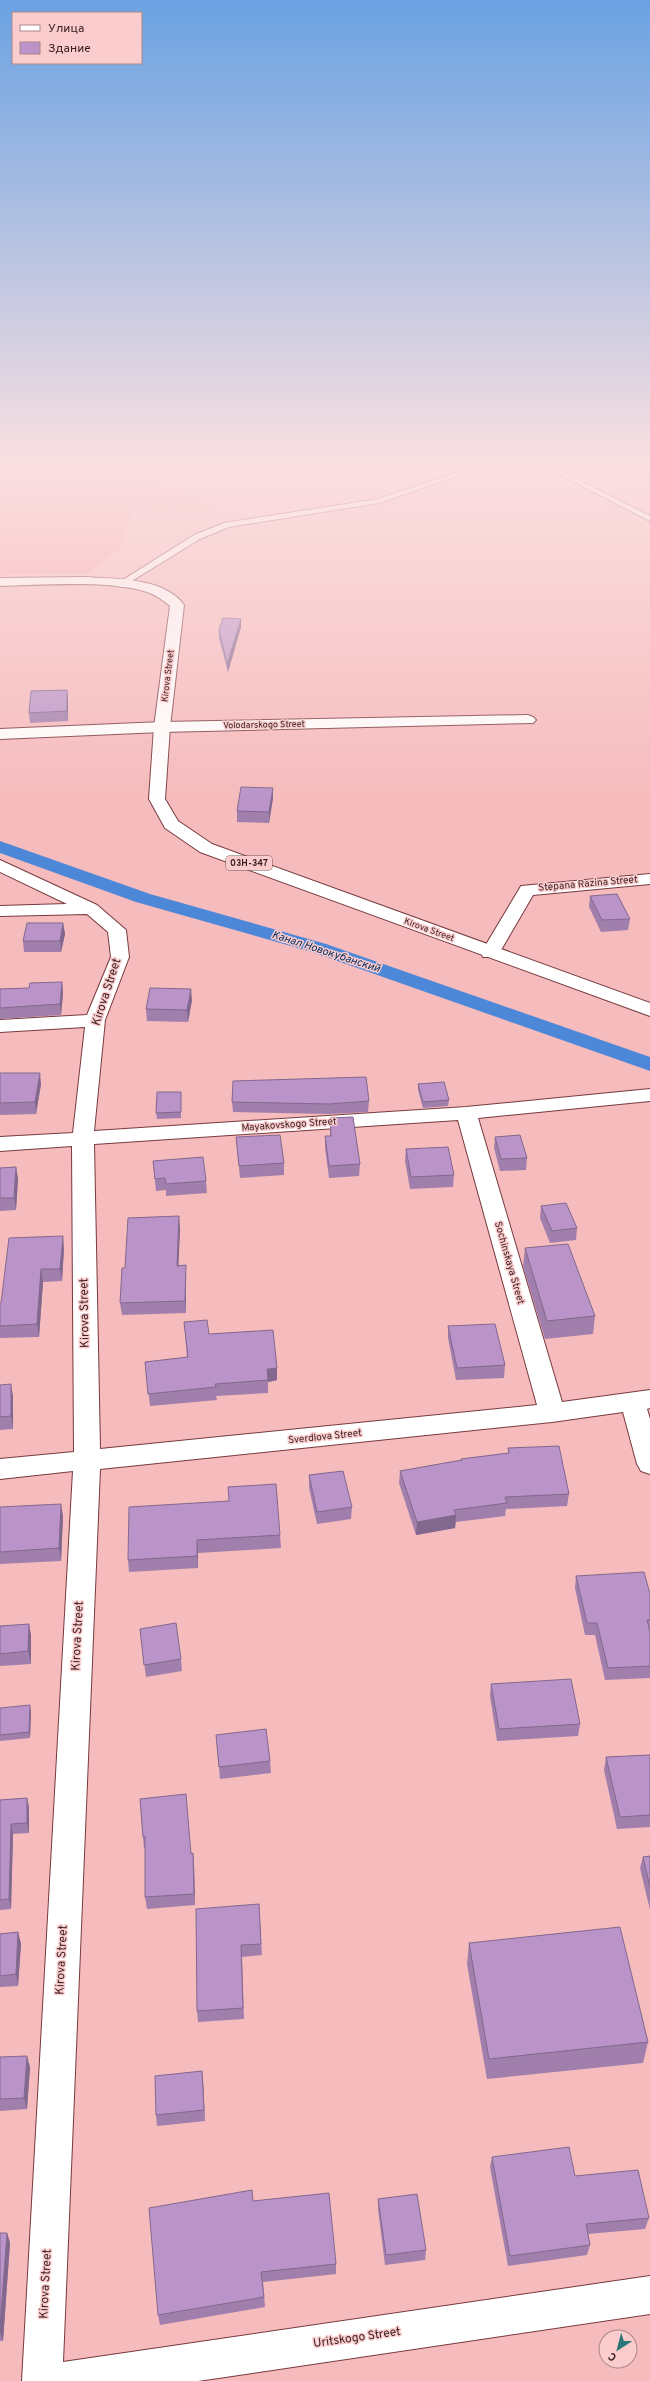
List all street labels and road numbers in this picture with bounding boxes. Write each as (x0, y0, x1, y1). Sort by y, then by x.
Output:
street label: Kirova Street (159, 649, 177, 703)
street label: Volodarskogo Street (223, 719, 305, 731)
road number: 03Н-347 (226, 856, 272, 870)
street label: Stepana Razina Street (538, 873, 638, 895)
street label: Kirova Street (402, 916, 456, 944)
street label: Kirova Street (89, 956, 125, 1028)
street label: Mayakovskogo Street (241, 1115, 337, 1135)
street label: Sochinskaya Street (491, 1220, 527, 1306)
street label: Kirova Street (76, 1278, 94, 1348)
street label: Sverdlova Street (288, 1427, 363, 1447)
street label: Kirova Street (68, 1601, 88, 1671)
street label: Kirova Street (52, 1925, 72, 1995)
street label: Kirova Street (36, 2249, 56, 2319)
street label: Uritskogo Street (312, 2324, 402, 2352)

